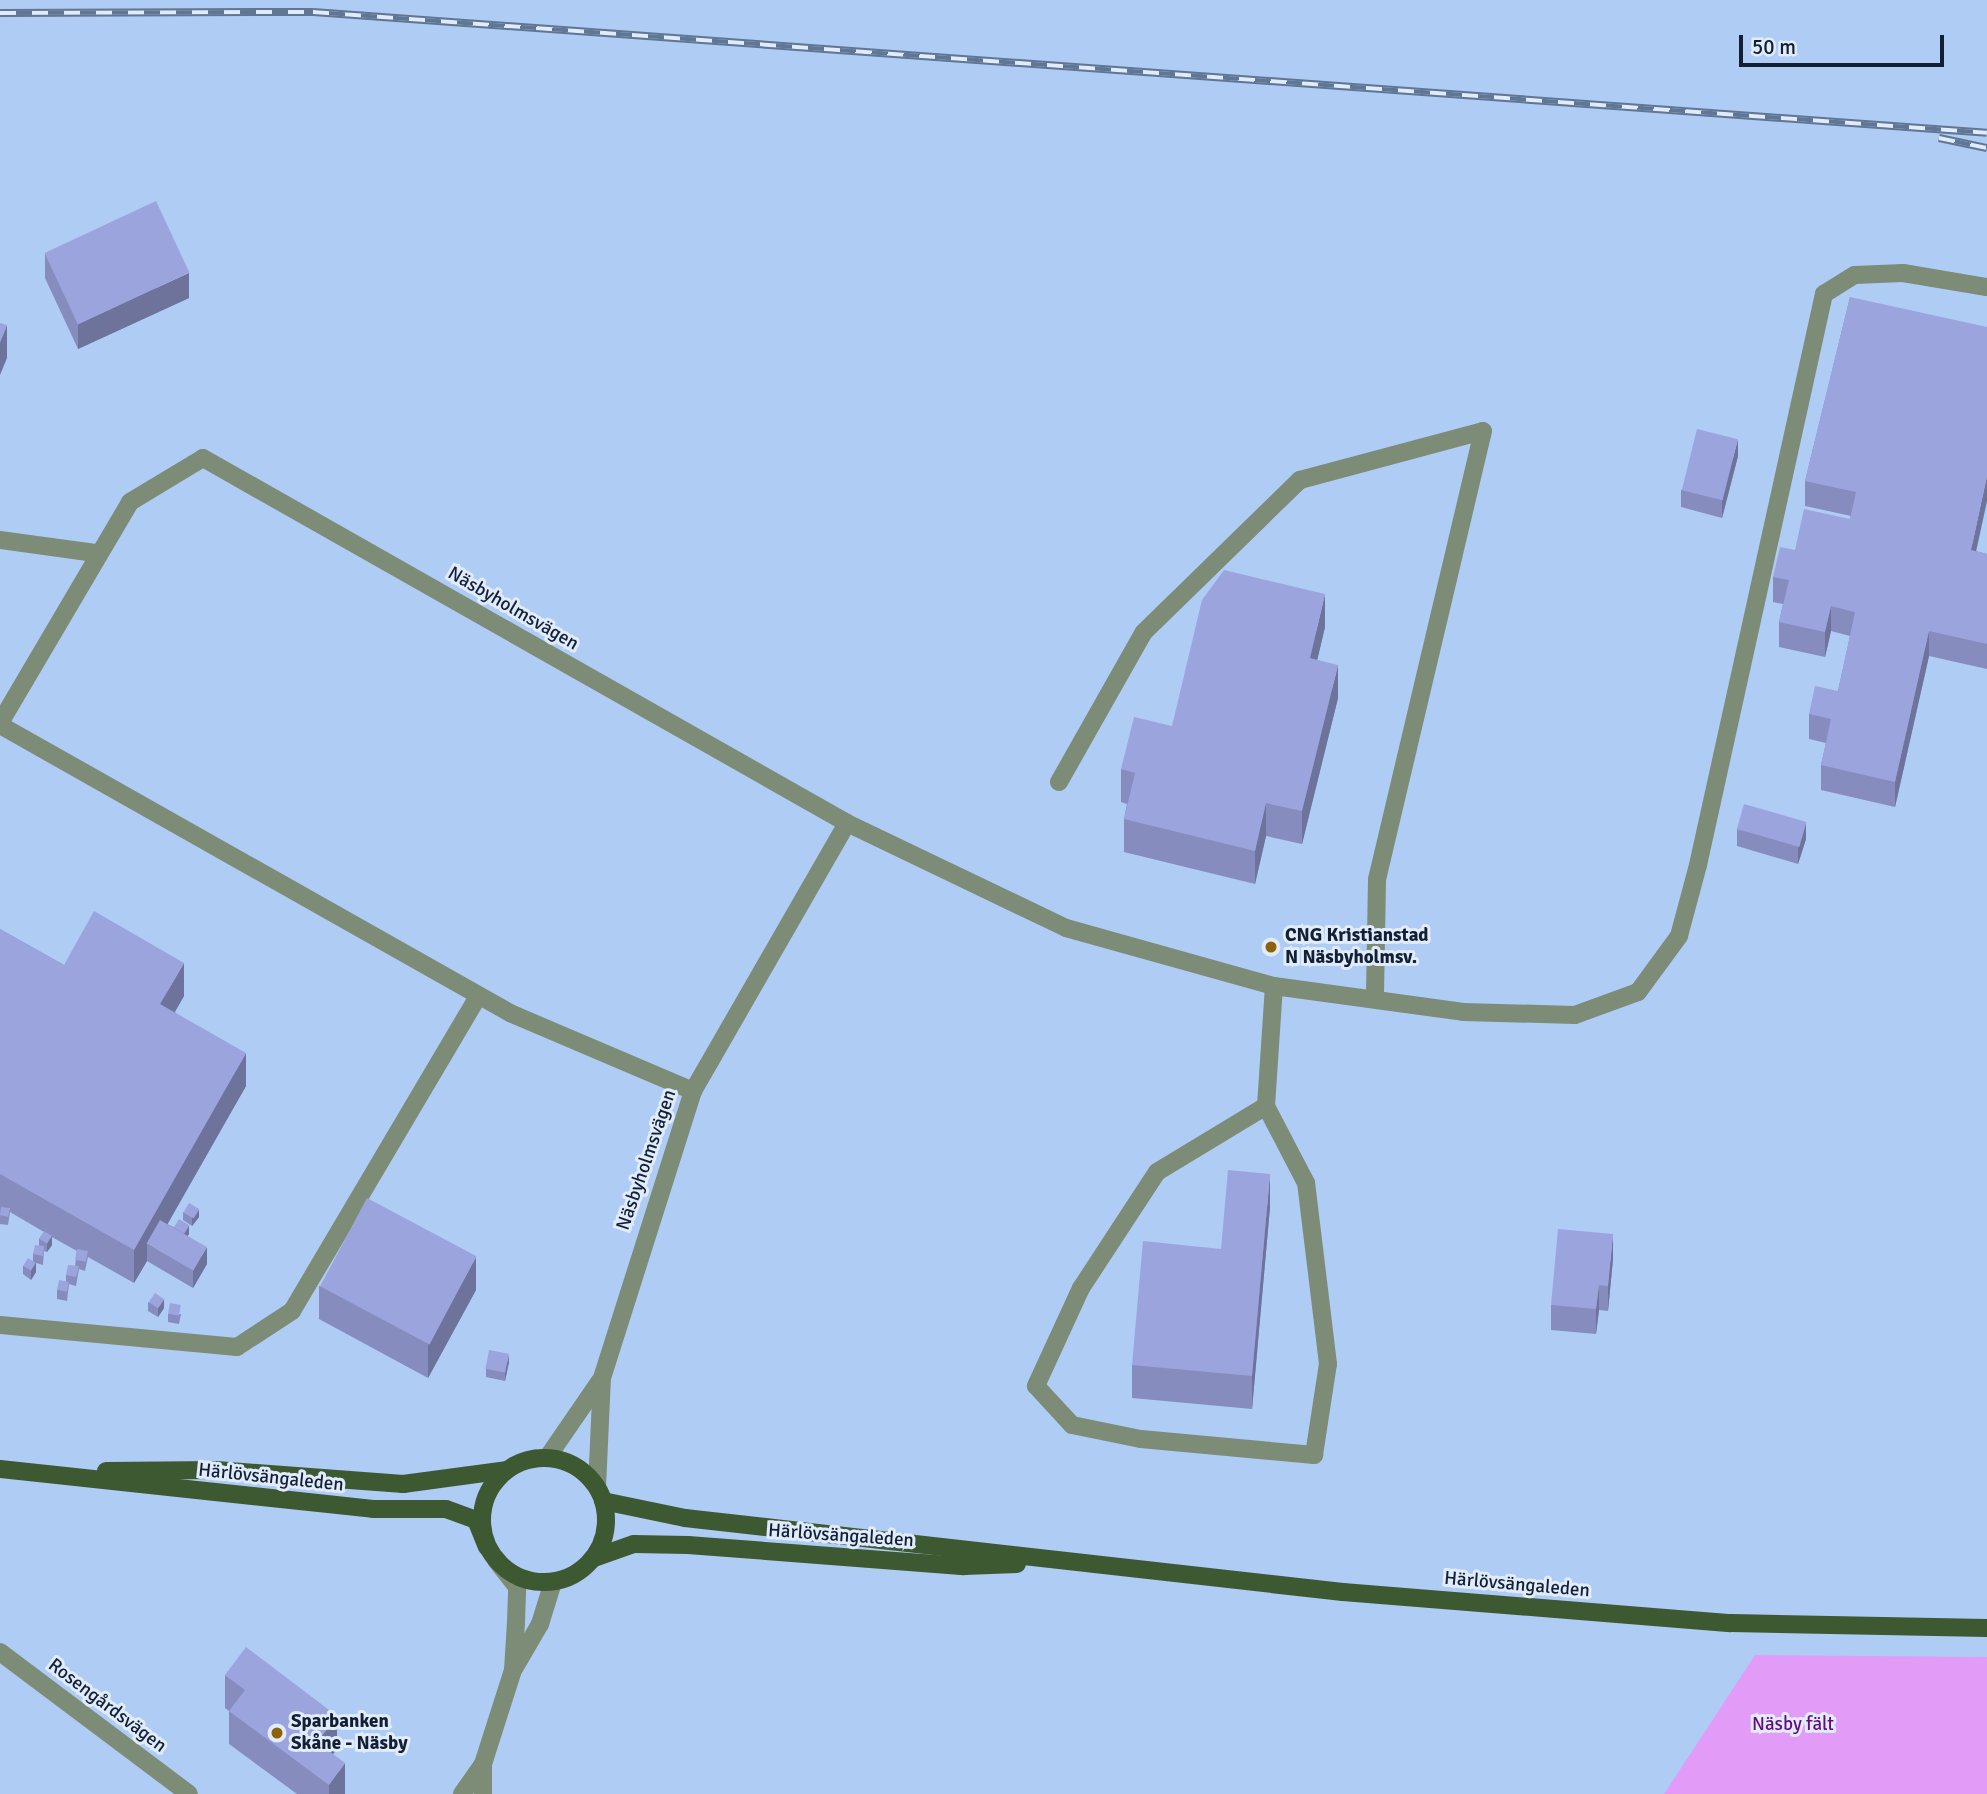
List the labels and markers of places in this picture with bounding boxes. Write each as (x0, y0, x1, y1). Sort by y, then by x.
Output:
place label: CNG Kristianstad N Näsbyholmsv. (1285, 925, 1429, 969)
marker: CNG Kristianstad N Näsbyholmsv. (1263, 939, 1279, 955)
place label: Sparbanken Skåne - Näsby (291, 1711, 408, 1755)
marker: Sparbanken Skåne - Näsby (269, 1725, 285, 1741)

